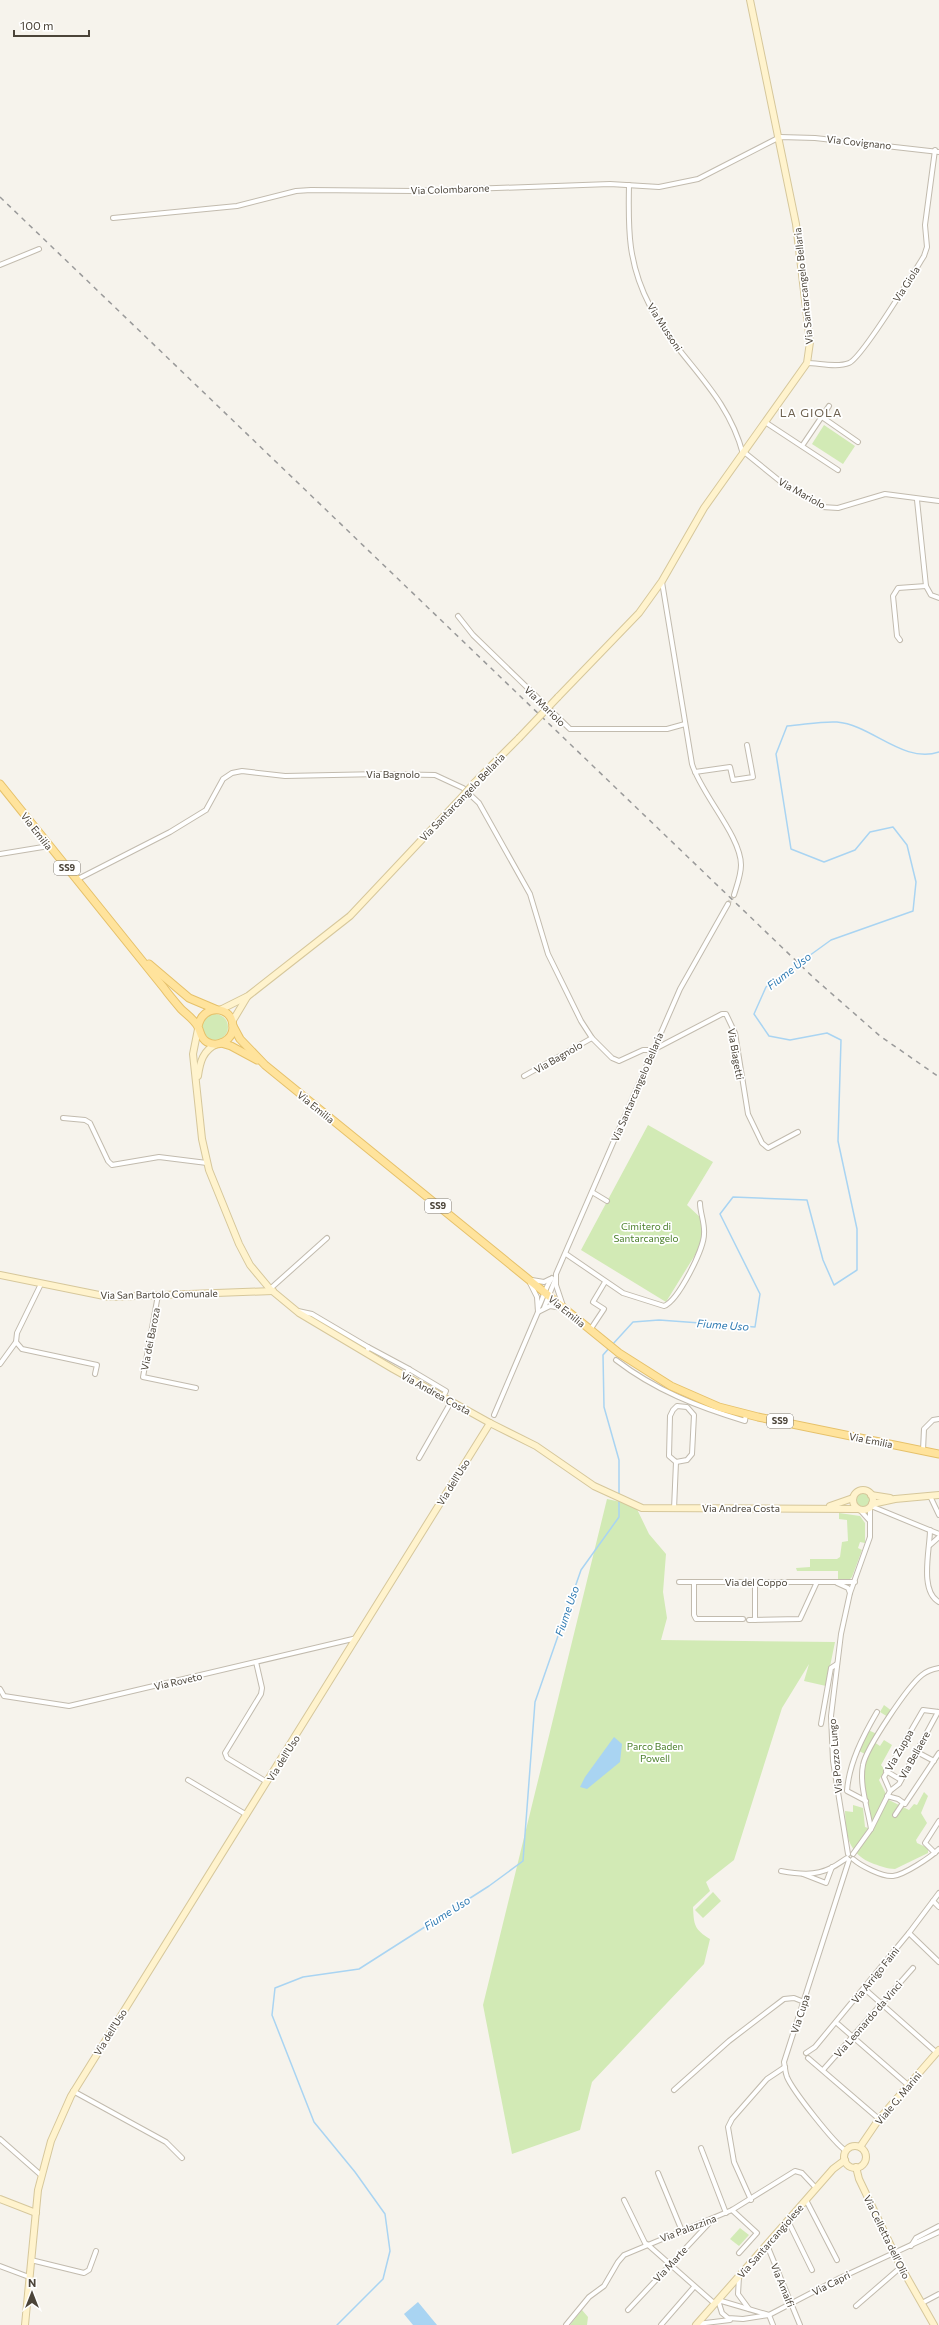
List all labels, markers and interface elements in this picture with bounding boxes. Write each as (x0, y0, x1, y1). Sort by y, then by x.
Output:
scale bar (14, 12, 89, 38)
text: 100 m (20, 18, 54, 32)
street label: Via Covignano (826, 133, 892, 151)
street label: Via Colombarone (411, 182, 489, 196)
street label: Via Santarcangelo Bellaria (791, 227, 815, 345)
street label: Via Giola (890, 264, 922, 304)
street label: Via Mussoni (645, 301, 685, 353)
district label: LA GIOLA (780, 405, 842, 419)
street label: Via Mariolo (776, 475, 828, 511)
street label: Via Mariolo (522, 684, 568, 729)
street label: Via Santarcangelo Bellaria (417, 751, 507, 843)
street label: Via Bagnolo (366, 768, 420, 780)
street label: Via Emilia (19, 810, 55, 852)
road number: SS9 (54, 861, 80, 875)
water label: Fiume Uso (764, 949, 814, 992)
street label: Via Biagetti (726, 1027, 746, 1081)
street label: Via Santarcangelo Bellaria (609, 1031, 665, 1143)
street label: Via Bagnolo (532, 1038, 584, 1076)
street label: Via Emilia (295, 1088, 337, 1126)
road number: SS9 (425, 1199, 451, 1213)
park label: Cimitero di Santarcangelo (614, 1220, 679, 1244)
street label: Via San Bartolo Comunale (100, 1287, 218, 1301)
street label: Via Emilia (546, 1292, 588, 1330)
street label: Via dei Baroza (138, 1307, 162, 1371)
water label: Fiume Uso (696, 1316, 750, 1333)
street label: Via Andrea Costa (399, 1369, 473, 1417)
road number: SS9 (767, 1414, 793, 1428)
street label: Via Emilia (848, 1430, 894, 1450)
street label: Via dell'Uso (434, 1457, 472, 1507)
street label: Via Andrea Costa (702, 1502, 780, 1514)
street label: Via del Coppo (725, 1576, 787, 1588)
water label: Fiume Uso (552, 1584, 581, 1638)
street label: Via Roveto (153, 1670, 203, 1692)
street label: Via Pozzo Lungo (826, 1718, 844, 1794)
street label: Via Zuppa (882, 1727, 916, 1773)
street label: Via Bellaere (896, 1729, 932, 1781)
street label: Via dell'Uso (264, 1733, 302, 1783)
park label: Parco Baden Powell (627, 1740, 683, 1764)
water label: Fiume Uso (421, 1893, 473, 1932)
street label: Via Arrigo Faini (849, 1944, 901, 2006)
street label: Via Leonardo da Vinci (831, 1978, 905, 2060)
street label: Via Cupa (788, 1993, 812, 2035)
street label: Via dell'Uso (91, 2007, 129, 2057)
street label: Viale G. Marini (872, 2069, 924, 2127)
street label: Via Celletta dell'Olio (861, 2193, 913, 2281)
street label: Via Santarcangiolese (735, 2202, 805, 2280)
street label: Via Palazzina (658, 2212, 718, 2244)
street label: Via Marte (650, 2244, 690, 2284)
street label: Via Amalfi (769, 2261, 797, 2309)
street label: Via Capri (810, 2268, 852, 2298)
north arrow (12, 2273, 52, 2313)
text: N (28, 2276, 36, 2289)

